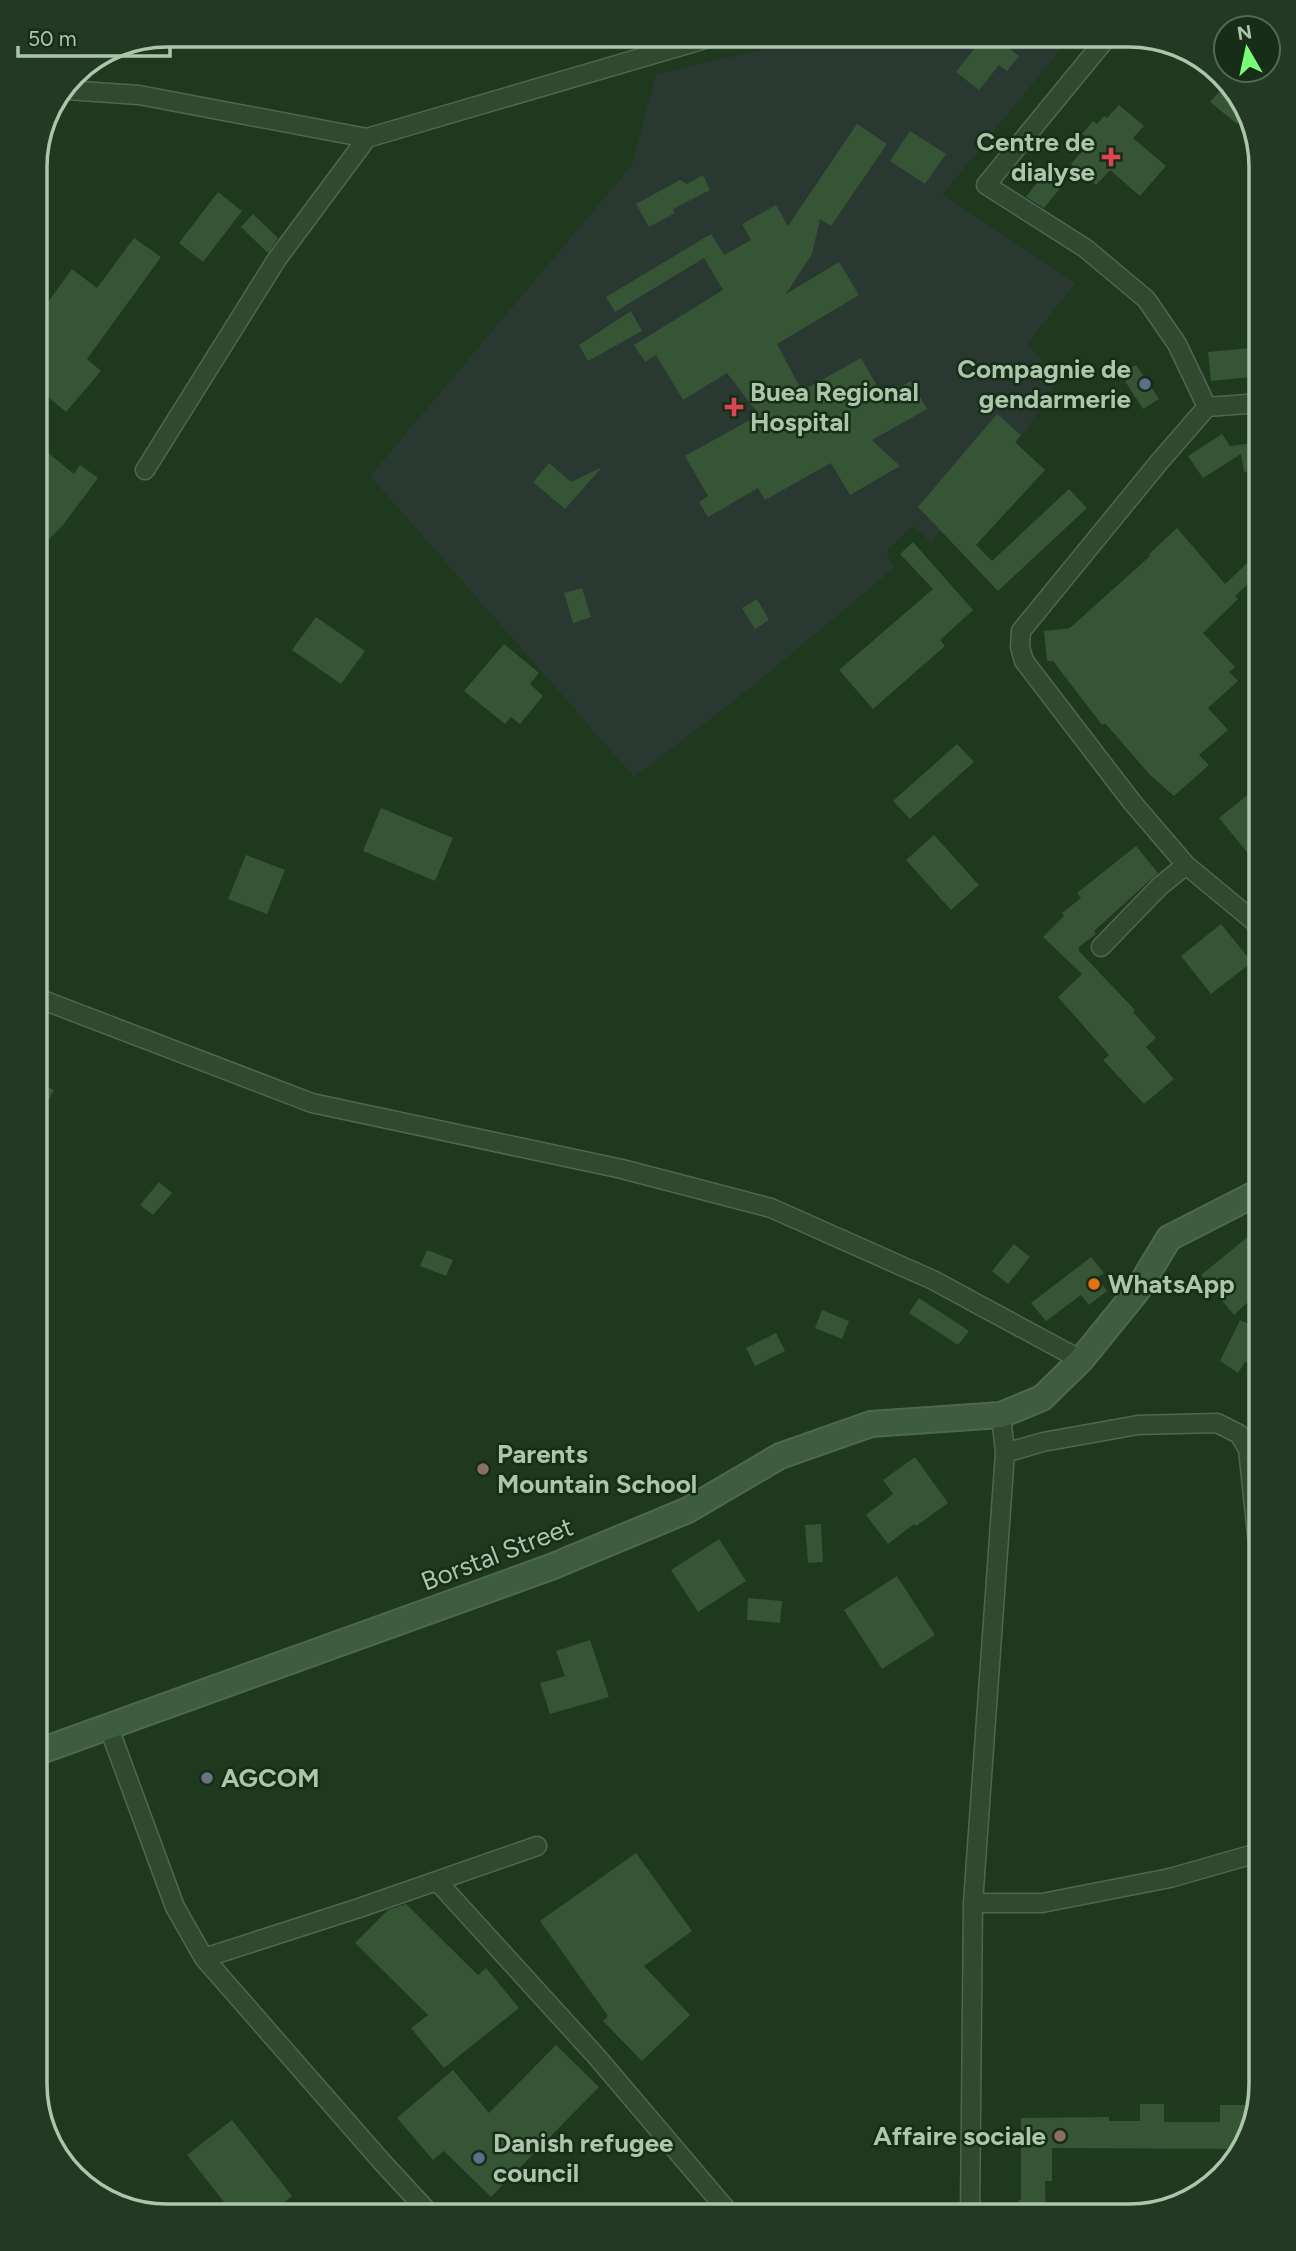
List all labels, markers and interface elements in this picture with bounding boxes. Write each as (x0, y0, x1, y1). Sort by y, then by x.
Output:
scale bar (18, 14, 170, 58)
north arrow (1212, 14, 1282, 84)
text: N (1235, 20, 1253, 45)
text: 50 m (28, 26, 77, 51)
place label: Centre de dialyse (976, 126, 1095, 188)
marker: Centre de dialyse (1101, 147, 1121, 167)
place label: Compagnie de gendarmerie (957, 353, 1131, 415)
place label: Buea Regional Hospital (750, 376, 919, 438)
marker: Compagnie de gendarmerie (1137, 376, 1153, 392)
marker: Buea Regional Hospital (724, 397, 744, 417)
place label: WhatsApp (1108, 1268, 1235, 1300)
marker: WhatsApp (1086, 1276, 1102, 1292)
place label: Parents Mountain School (497, 1438, 697, 1500)
marker: Parents Mountain School (475, 1461, 491, 1477)
street label: Borstal Street (417, 1510, 577, 1598)
place label: AGCOM (221, 1762, 320, 1794)
marker: AGCOM (199, 1770, 215, 1786)
place label: Affaire sociale (873, 2120, 1046, 2152)
place label: Danish refugee council (493, 2127, 673, 2189)
marker: Affaire sociale (1052, 2128, 1068, 2144)
marker: Danish refugee council (471, 2150, 487, 2166)

